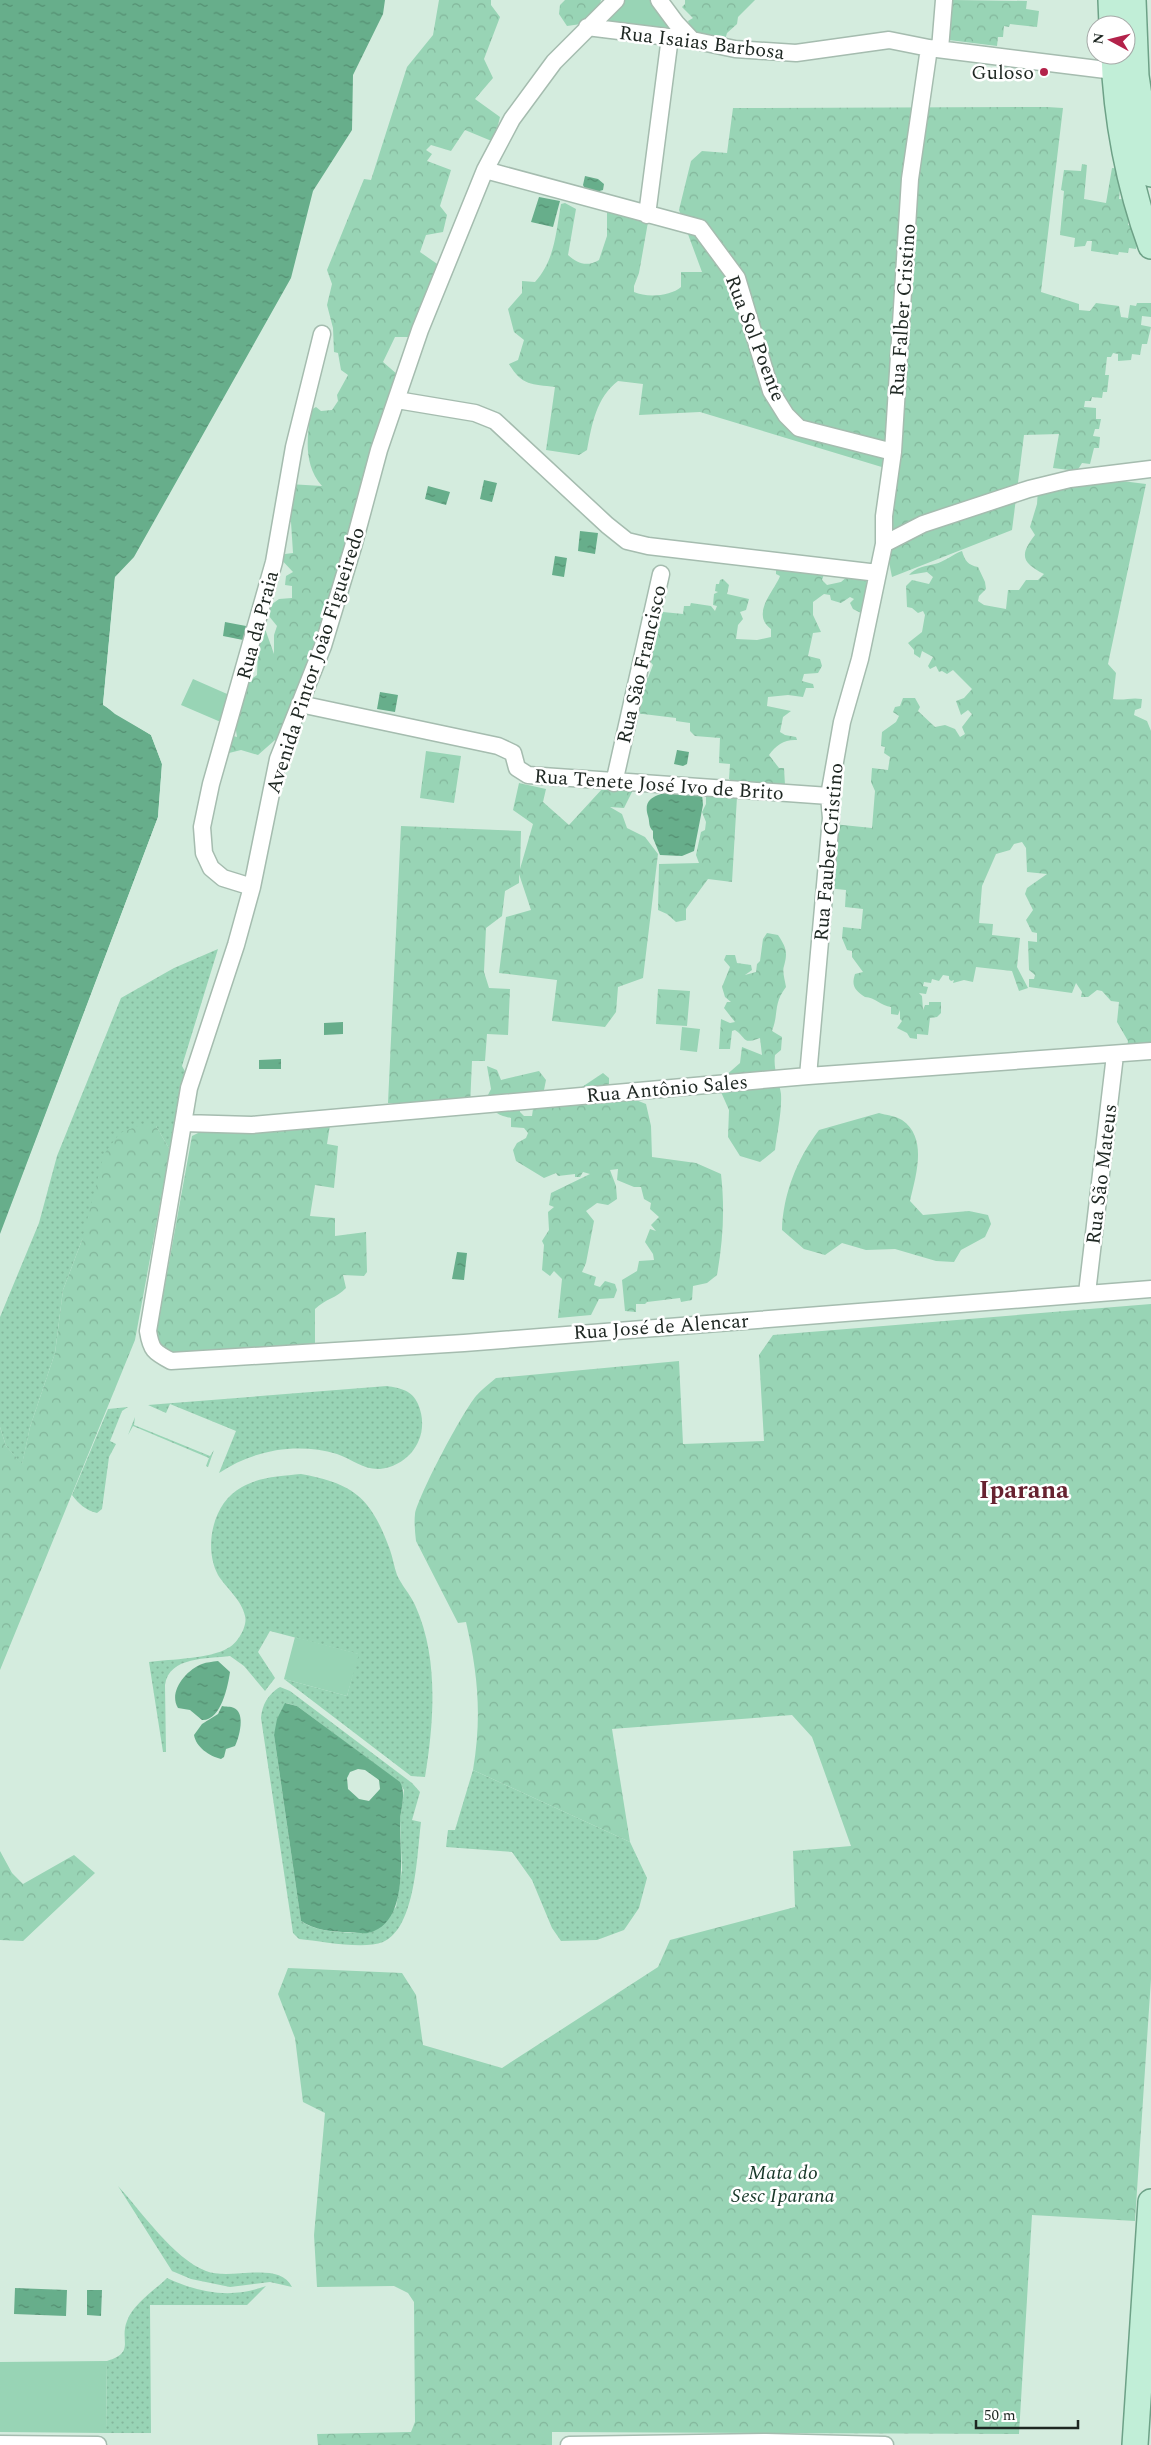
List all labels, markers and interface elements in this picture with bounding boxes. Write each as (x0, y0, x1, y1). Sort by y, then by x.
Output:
north arrow (1086, 15, 1136, 65)
street label: Rua Isaias Barbosa (617, 18, 787, 68)
text: N (1087, 32, 1110, 45)
place label: Guloso (971, 58, 1034, 88)
marker: Guloso (1038, 66, 1050, 78)
street label: Rua Falber Cristino (882, 222, 924, 398)
street label: Rua Sol Poente (717, 271, 793, 406)
street label: Avenida Pintor João Figueiredo (259, 523, 373, 797)
street label: Rua da Praia (229, 567, 287, 683)
street label: Rua São Francisco (609, 582, 675, 746)
street label: Rua Tenete José Ivo de Brito (533, 761, 785, 809)
street label: Rua Fauber Cristino (806, 762, 852, 943)
street label: Rua Antônio Sales (585, 1067, 749, 1111)
street label: Rua São Mateus (1078, 1102, 1125, 1246)
street label: Rua José de Alencar (572, 1306, 750, 1348)
district label: Iparana (979, 1472, 1069, 1510)
park label: Mata do Sesc Iparana (731, 2158, 835, 2211)
scale bar (976, 2398, 1078, 2430)
text: 50 m (984, 2404, 1016, 2427)

